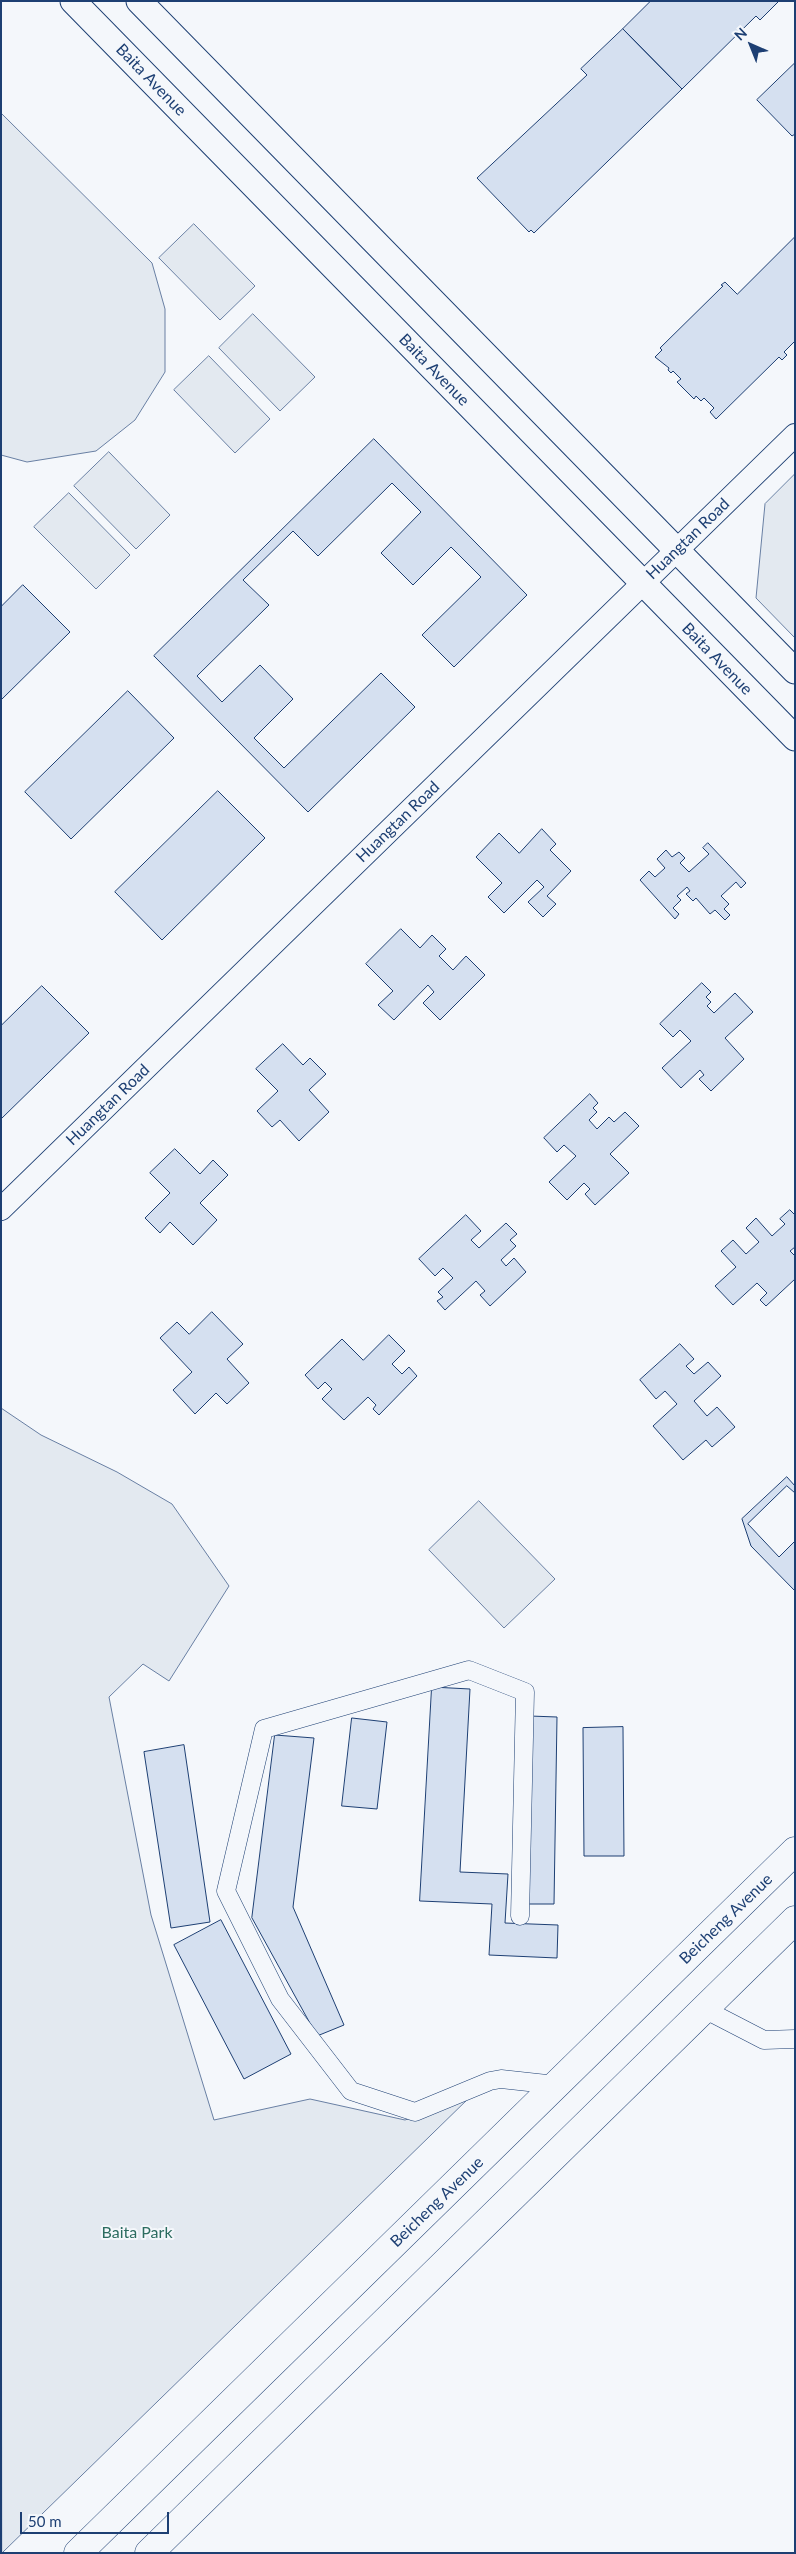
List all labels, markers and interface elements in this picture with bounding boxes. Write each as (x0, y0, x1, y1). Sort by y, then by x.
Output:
north arrow (726, 20, 776, 70)
text: N (730, 24, 750, 44)
street label: Baita Avenue (112, 40, 190, 120)
street label: Baita Avenue (395, 330, 473, 410)
street label: Huangtan Road (642, 494, 734, 584)
street label: Baita Avenue (678, 619, 756, 699)
street label: Huangtan Road (352, 777, 444, 867)
street label: Huangtan Road (62, 1060, 154, 1150)
street label: Beicheng Avenue (676, 1870, 776, 1968)
street label: Beicheng Avenue (387, 2153, 487, 2251)
park label: Baita Park (101, 2223, 173, 2243)
scale bar (22, 2502, 171, 2534)
text: 50 m (28, 2512, 62, 2530)

